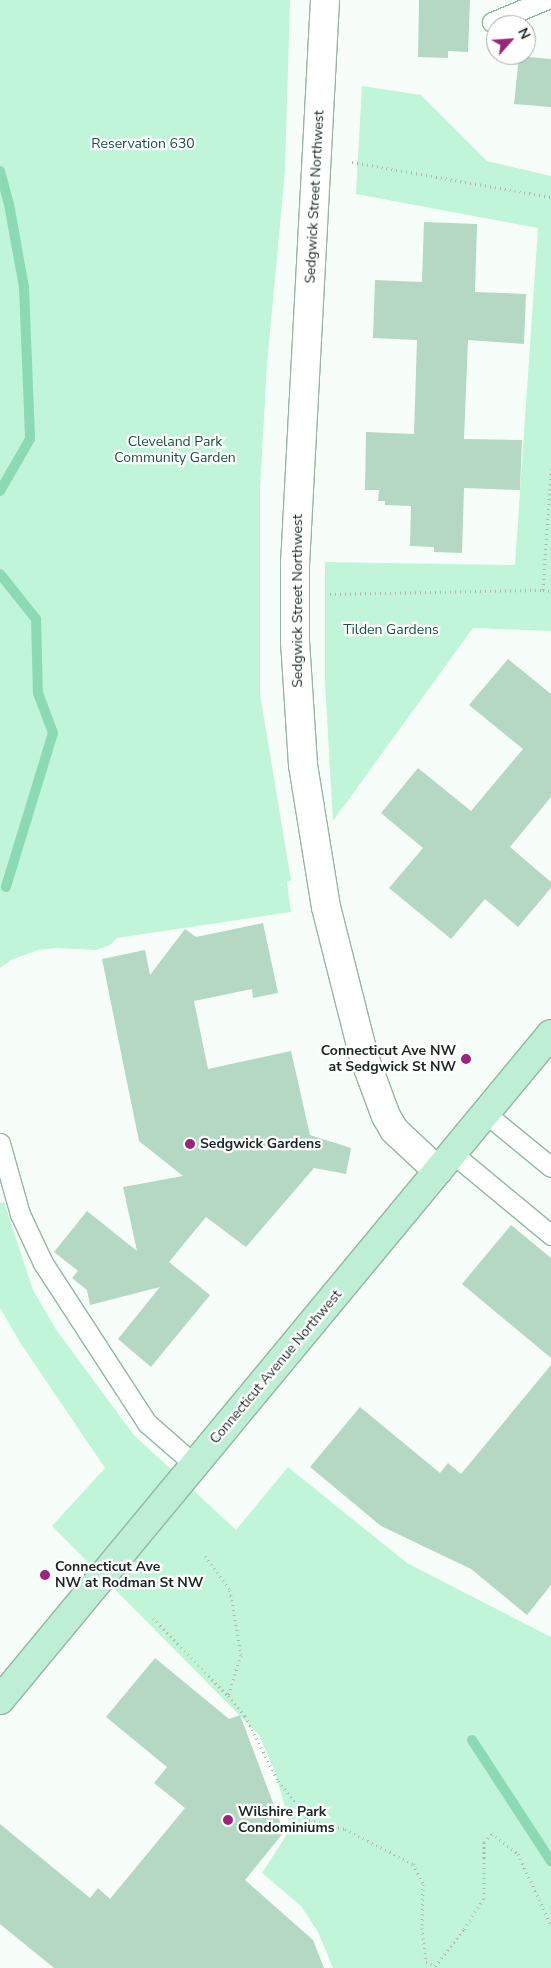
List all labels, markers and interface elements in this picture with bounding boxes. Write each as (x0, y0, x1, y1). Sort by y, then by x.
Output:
north arrow (486, 15, 536, 65)
text: N (513, 25, 535, 43)
street label: Sedgwick Street Northwest (302, 110, 328, 284)
park label: Reservation 630 (91, 136, 195, 152)
park label: Cleveland Park Community Garden (114, 434, 236, 467)
street label: Sedgwick Street Northwest (290, 514, 306, 688)
park label: Tilden Gardens (343, 622, 439, 638)
place label: Connecticut Ave NW at Sedgwick St NW (321, 1043, 456, 1076)
marker: Connecticut Ave NW at Sedgwick St NW (460, 1053, 472, 1065)
place label: Sedgwick Gardens (200, 1136, 321, 1152)
marker: Sedgwick Gardens (184, 1138, 196, 1150)
street label: Connecticut Avenue Northwest (207, 1287, 345, 1447)
place label: Connecticut Ave NW at Rodman St NW (55, 1559, 203, 1591)
marker: Connecticut Ave NW at Rodman St NW (39, 1569, 51, 1581)
place label: Wilshire Park Condominiums (238, 1804, 335, 1836)
marker: Wilshire Park Condominiums (222, 1814, 234, 1826)

